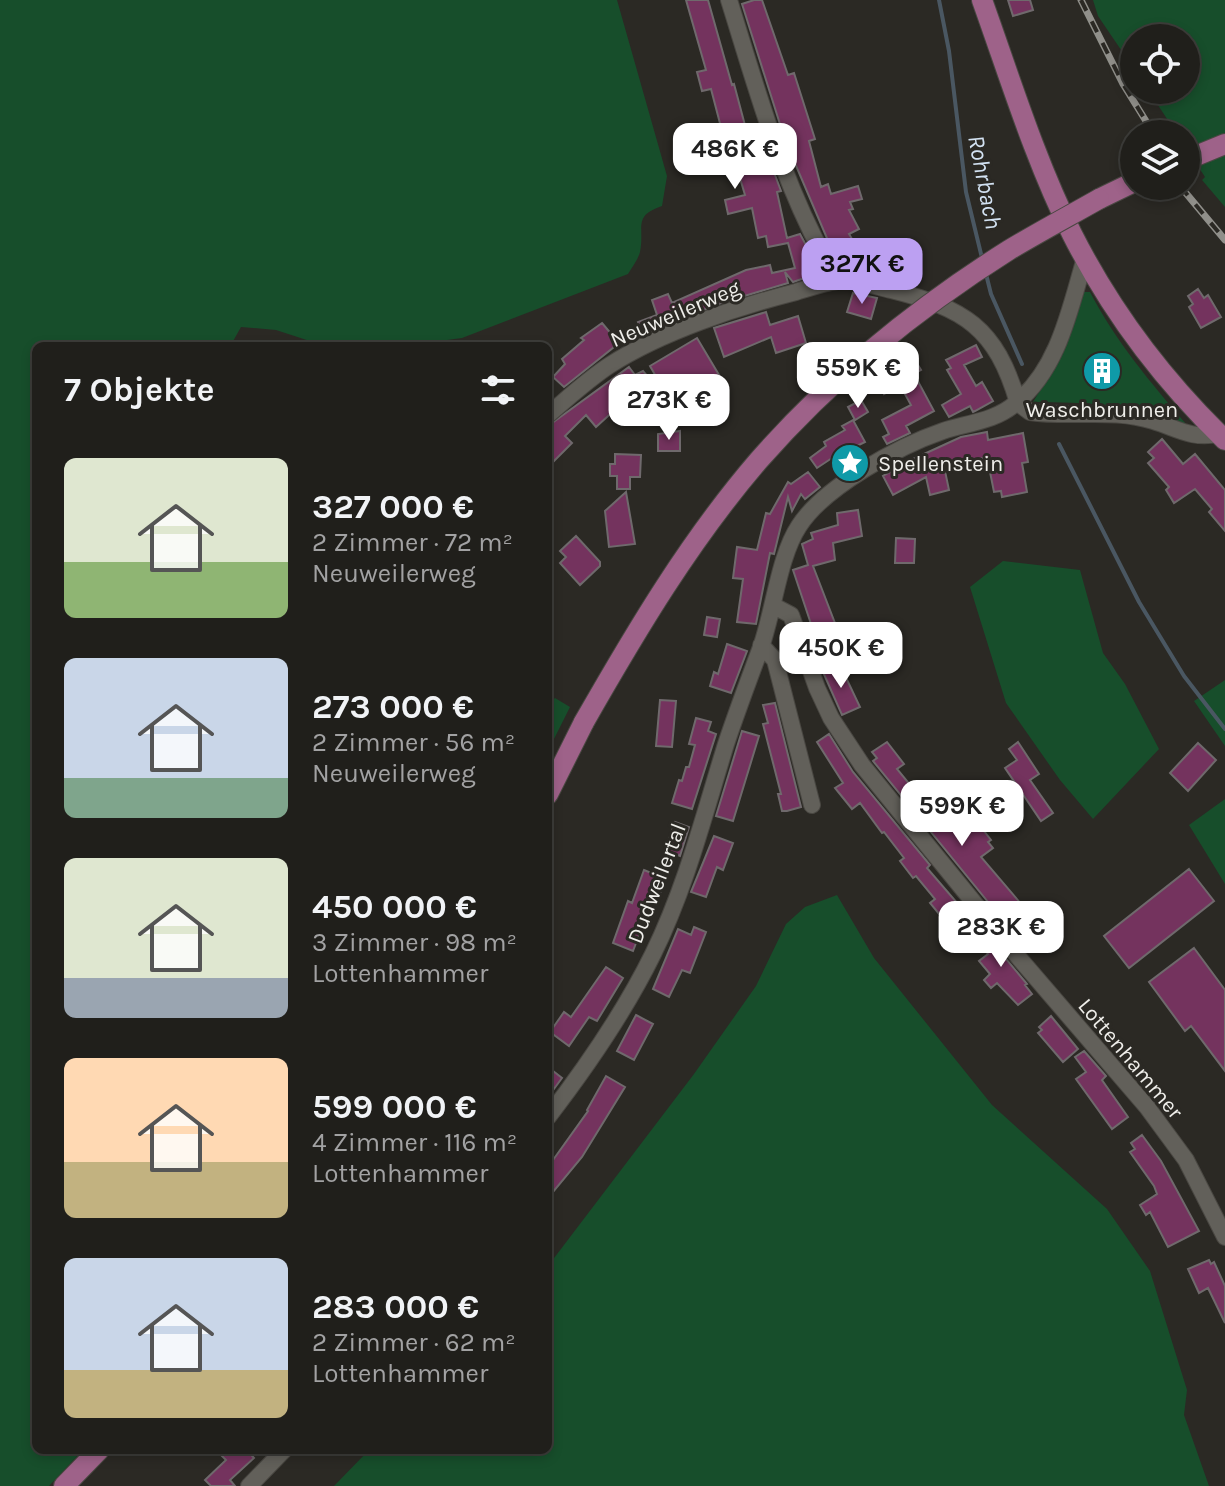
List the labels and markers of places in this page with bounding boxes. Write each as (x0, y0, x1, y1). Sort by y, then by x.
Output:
pin: 486K € (670, 123, 800, 191)
pin: 327K € (797, 238, 927, 306)
pin: 559K € (793, 342, 923, 410)
building icon: Waschbrunnen (1081, 350, 1123, 392)
pin: 273K € (604, 374, 734, 442)
place label: Waschbrunnen (1026, 397, 1178, 423)
place icon: Spellenstein (829, 442, 871, 484)
place label: Spellenstein (878, 451, 1003, 477)
pin: 450K € (776, 622, 906, 690)
pin: 599K € (897, 780, 1027, 848)
pin: 283K € (936, 901, 1066, 969)

